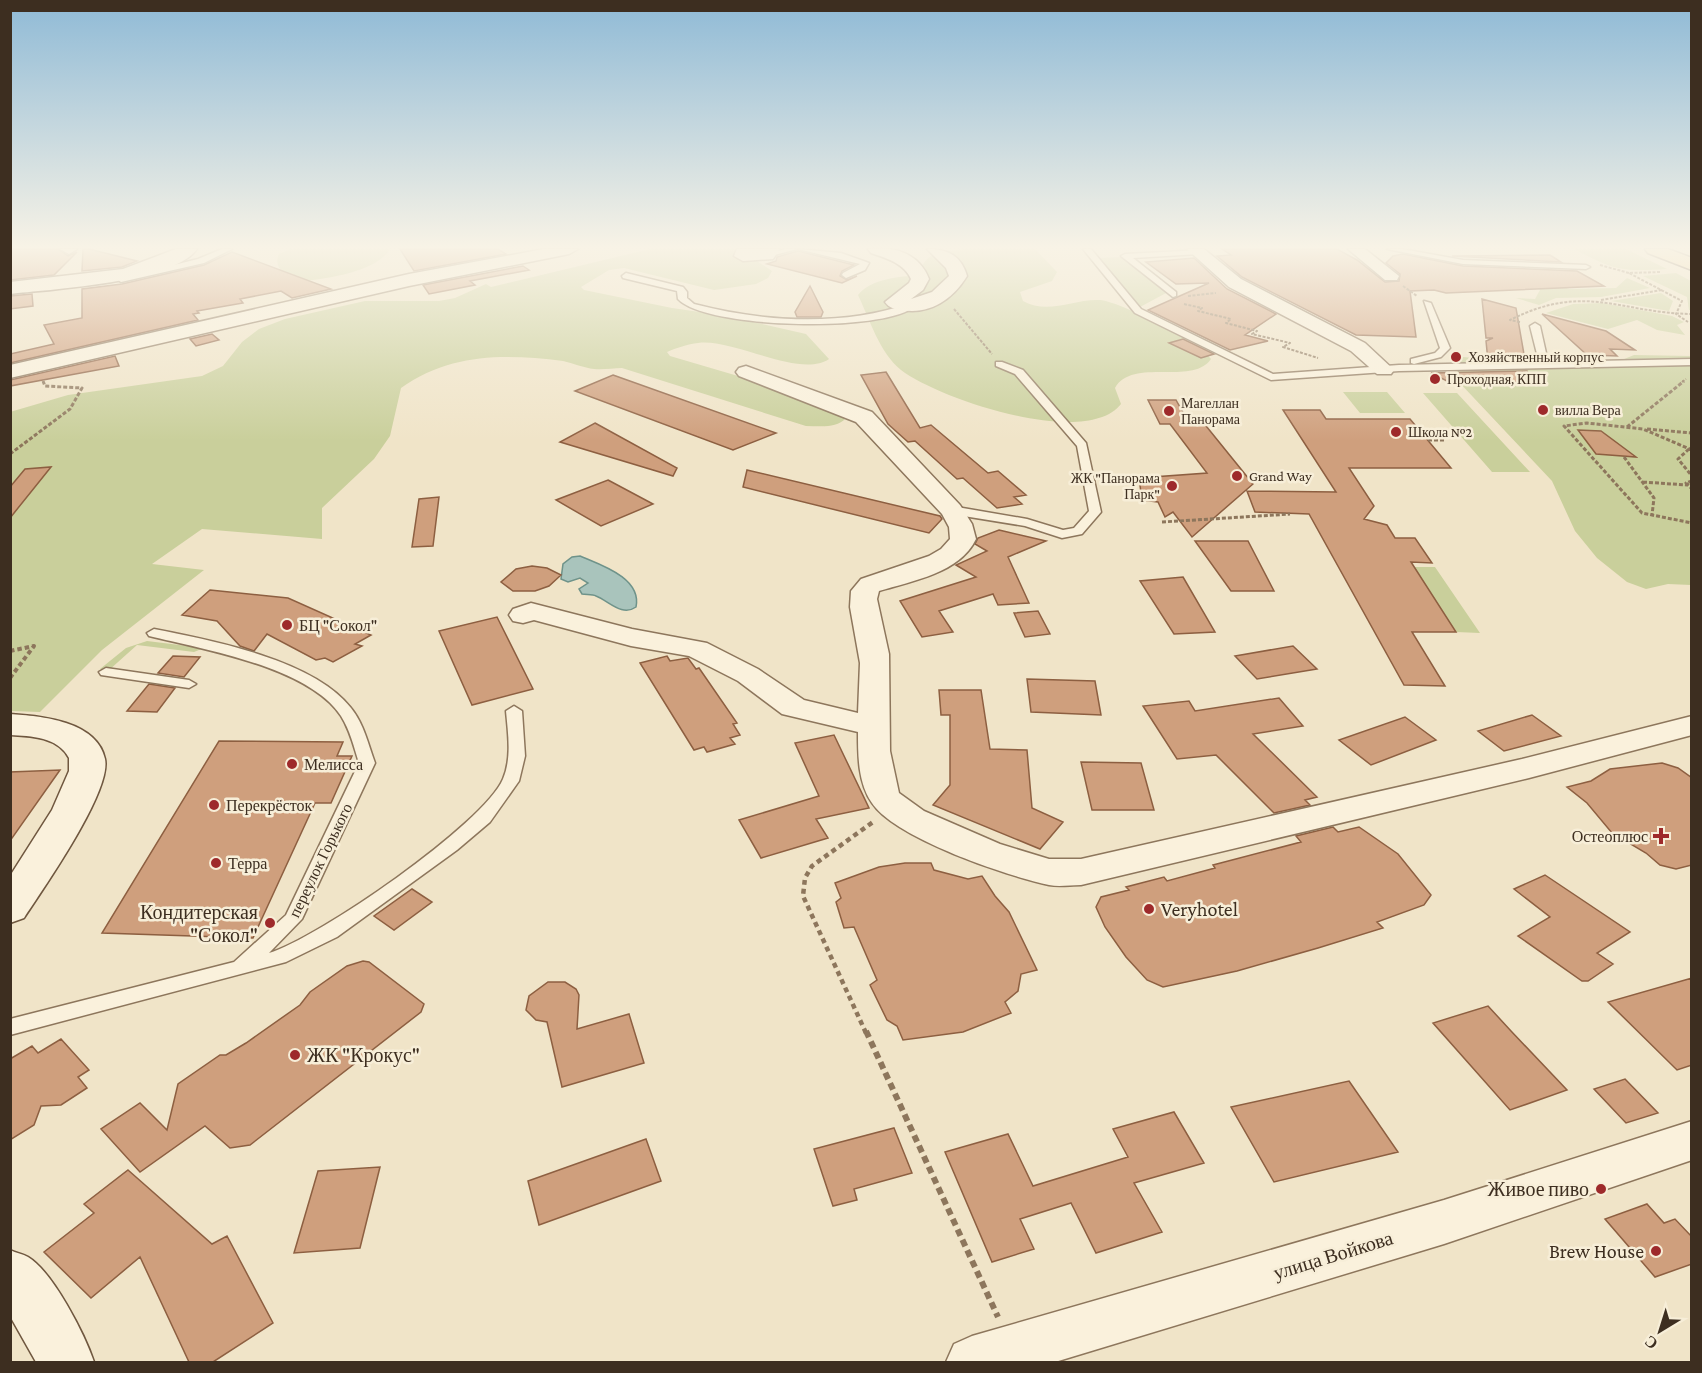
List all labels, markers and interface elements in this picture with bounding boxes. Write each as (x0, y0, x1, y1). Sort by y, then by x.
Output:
place label: Хозяйственный корпус (1468, 349, 1604, 365)
marker: Хозяйственный корпус (1449, 350, 1463, 364)
place label: Проходная, КПП (1447, 371, 1546, 387)
marker: Проходная, КПП (1428, 372, 1442, 386)
place label: Магеллан Панорама (1181, 395, 1241, 427)
place label: вилла Вера (1555, 402, 1621, 418)
marker: вилла Вера (1536, 403, 1550, 417)
marker: Магеллан Панорама (1162, 404, 1176, 418)
place label: Школа №2 (1408, 424, 1473, 440)
marker: Школа №2 (1389, 425, 1403, 439)
place label: Grand Way (1249, 468, 1312, 484)
marker: Grand Way (1230, 469, 1244, 483)
place label: ЖК "Панорама Парк" (1071, 470, 1161, 502)
marker: ЖК "Панорама Парк" (1165, 479, 1179, 493)
place label: БЦ "Сокол" (299, 617, 377, 635)
marker: БЦ "Сокол" (280, 618, 294, 632)
place label: Мелисса (304, 756, 363, 773)
marker: Мелисса (285, 757, 299, 771)
place label: Перекрёсток (226, 797, 313, 815)
marker: Перекрёсток (207, 798, 221, 812)
street label: переулок Горького (285, 800, 356, 920)
marker: Остеоплюс (1652, 827, 1670, 845)
place label: Остеоплюс (1572, 828, 1648, 845)
place label: Терра (228, 855, 267, 873)
marker: Терра (209, 856, 223, 870)
place label: Veryhotel (1161, 898, 1238, 921)
place label: Кондитерская "Сокол" (140, 901, 258, 946)
marker: Veryhotel (1142, 902, 1156, 916)
marker: Кондитерская "Сокол" (263, 916, 277, 930)
place label: ЖК "Крокус" (307, 1044, 420, 1067)
marker: ЖК "Крокус" (288, 1048, 302, 1062)
place label: Живое пиво (1487, 1178, 1589, 1200)
marker: Живое пиво (1594, 1182, 1608, 1196)
street label: улица Войкова (1271, 1226, 1396, 1285)
place label: Brew House (1549, 1240, 1644, 1262)
marker: Brew House (1649, 1244, 1663, 1258)
north arrow (1630, 1301, 1690, 1361)
text: С (1641, 1332, 1661, 1353)

